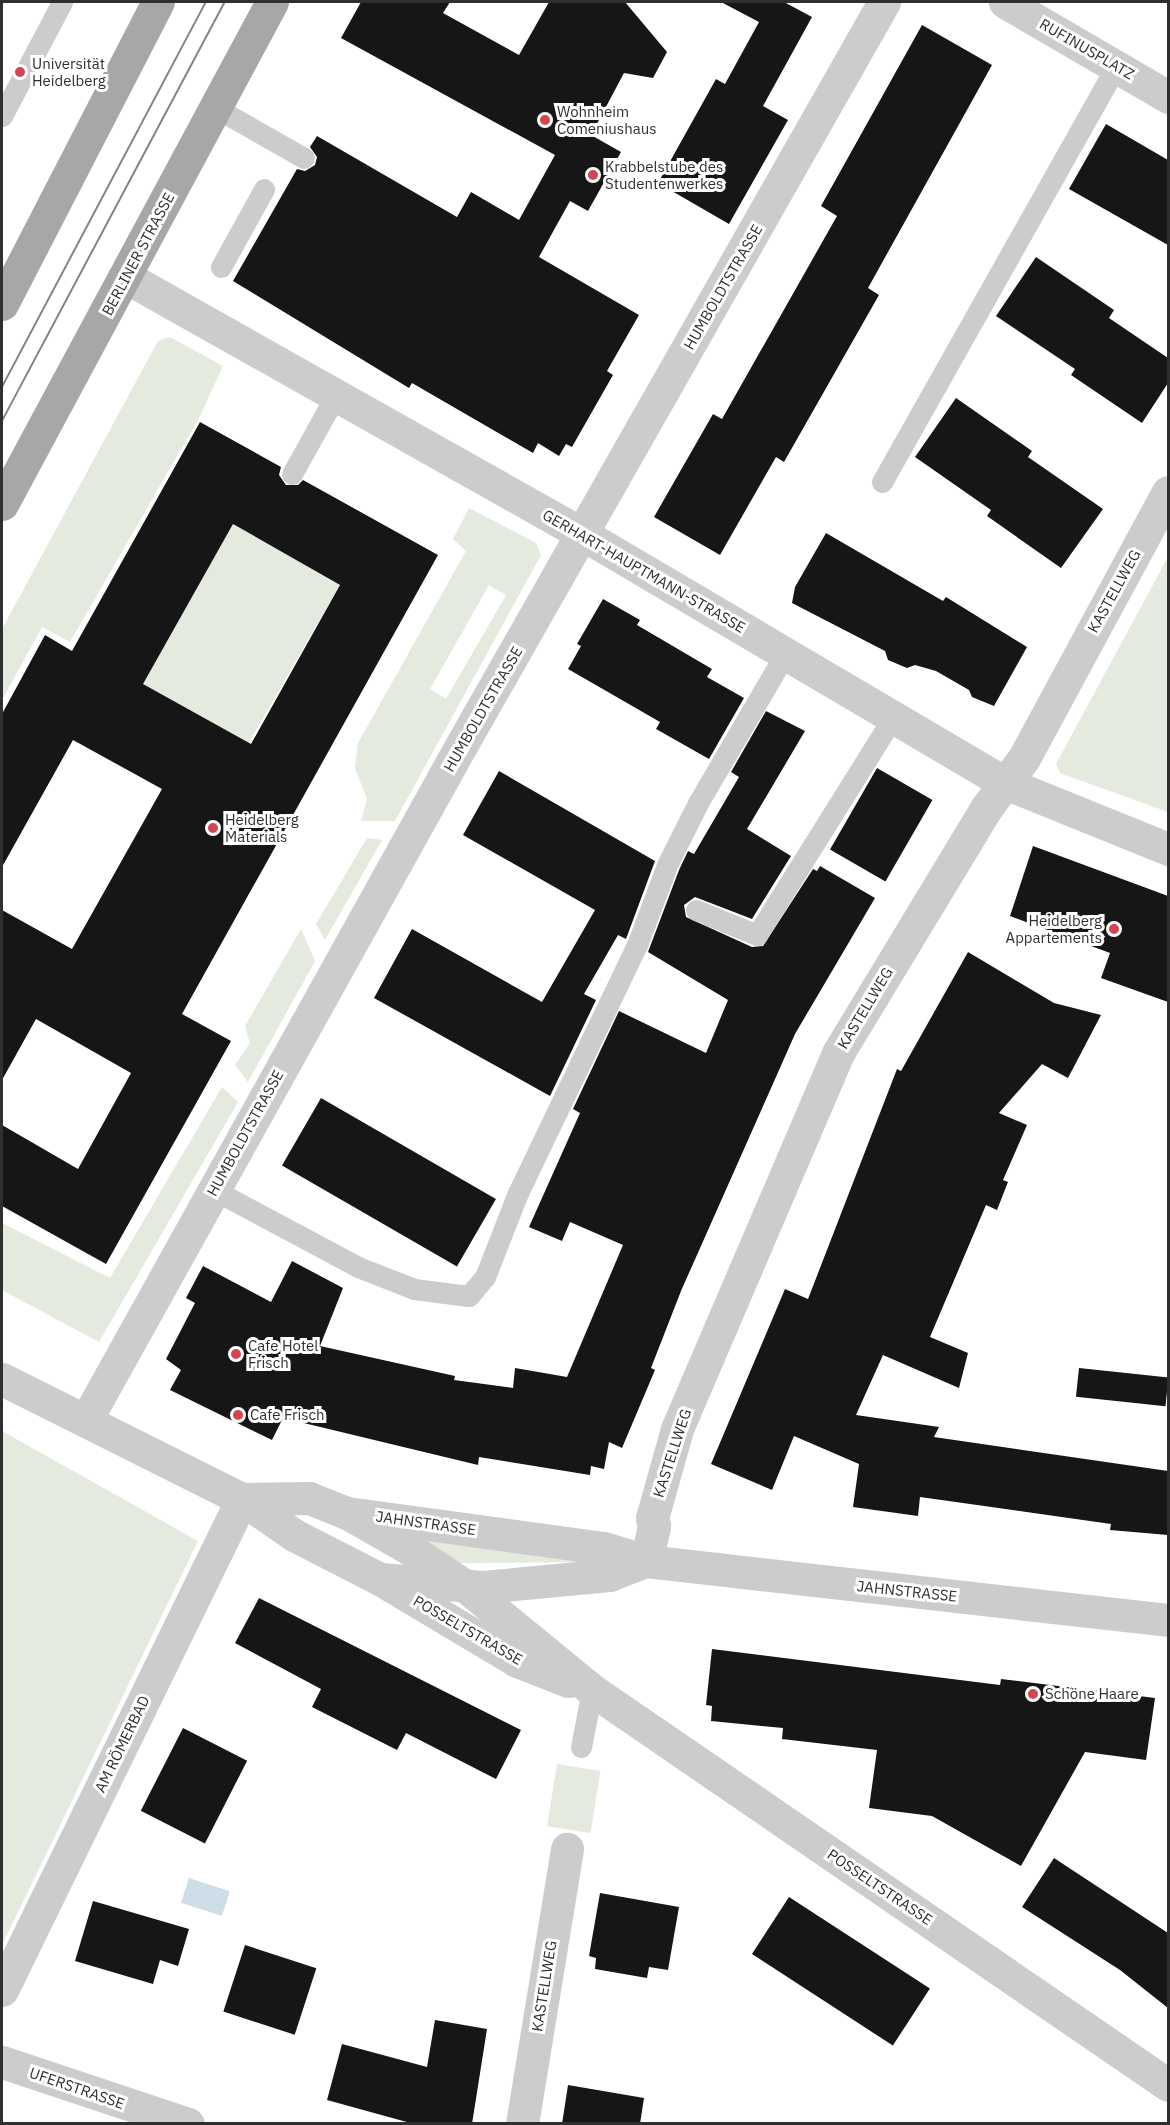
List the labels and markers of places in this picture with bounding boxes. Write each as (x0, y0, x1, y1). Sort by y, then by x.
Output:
place label: Universität Heidelberg (32, 54, 106, 89)
marker: Universität Heidelberg (13, 65, 27, 79)
place label: Wohnheim Comeniushaus (557, 102, 656, 137)
marker: Wohnheim Comeniushaus (538, 113, 552, 127)
place label: Krabbelstube des Studentenwerkes (605, 157, 723, 192)
marker: Krabbelstube des Studentenwerkes (586, 168, 600, 182)
place label: Heidelberg Materials (225, 810, 299, 845)
marker: Heidelberg Materials (206, 821, 220, 835)
place label: Heidelberg Appartements (1006, 911, 1102, 946)
marker: Heidelberg Appartements (1107, 922, 1121, 936)
place label: Cafe Hotel Frisch (248, 1336, 318, 1371)
marker: Cafe Hotel Frisch (229, 1347, 243, 1361)
place label: Cafe Frisch (250, 1406, 325, 1424)
marker: Cafe Frisch (231, 1408, 245, 1422)
place label: Schöne Haare (1045, 1685, 1139, 1703)
marker: Schöne Haare (1026, 1687, 1040, 1701)

